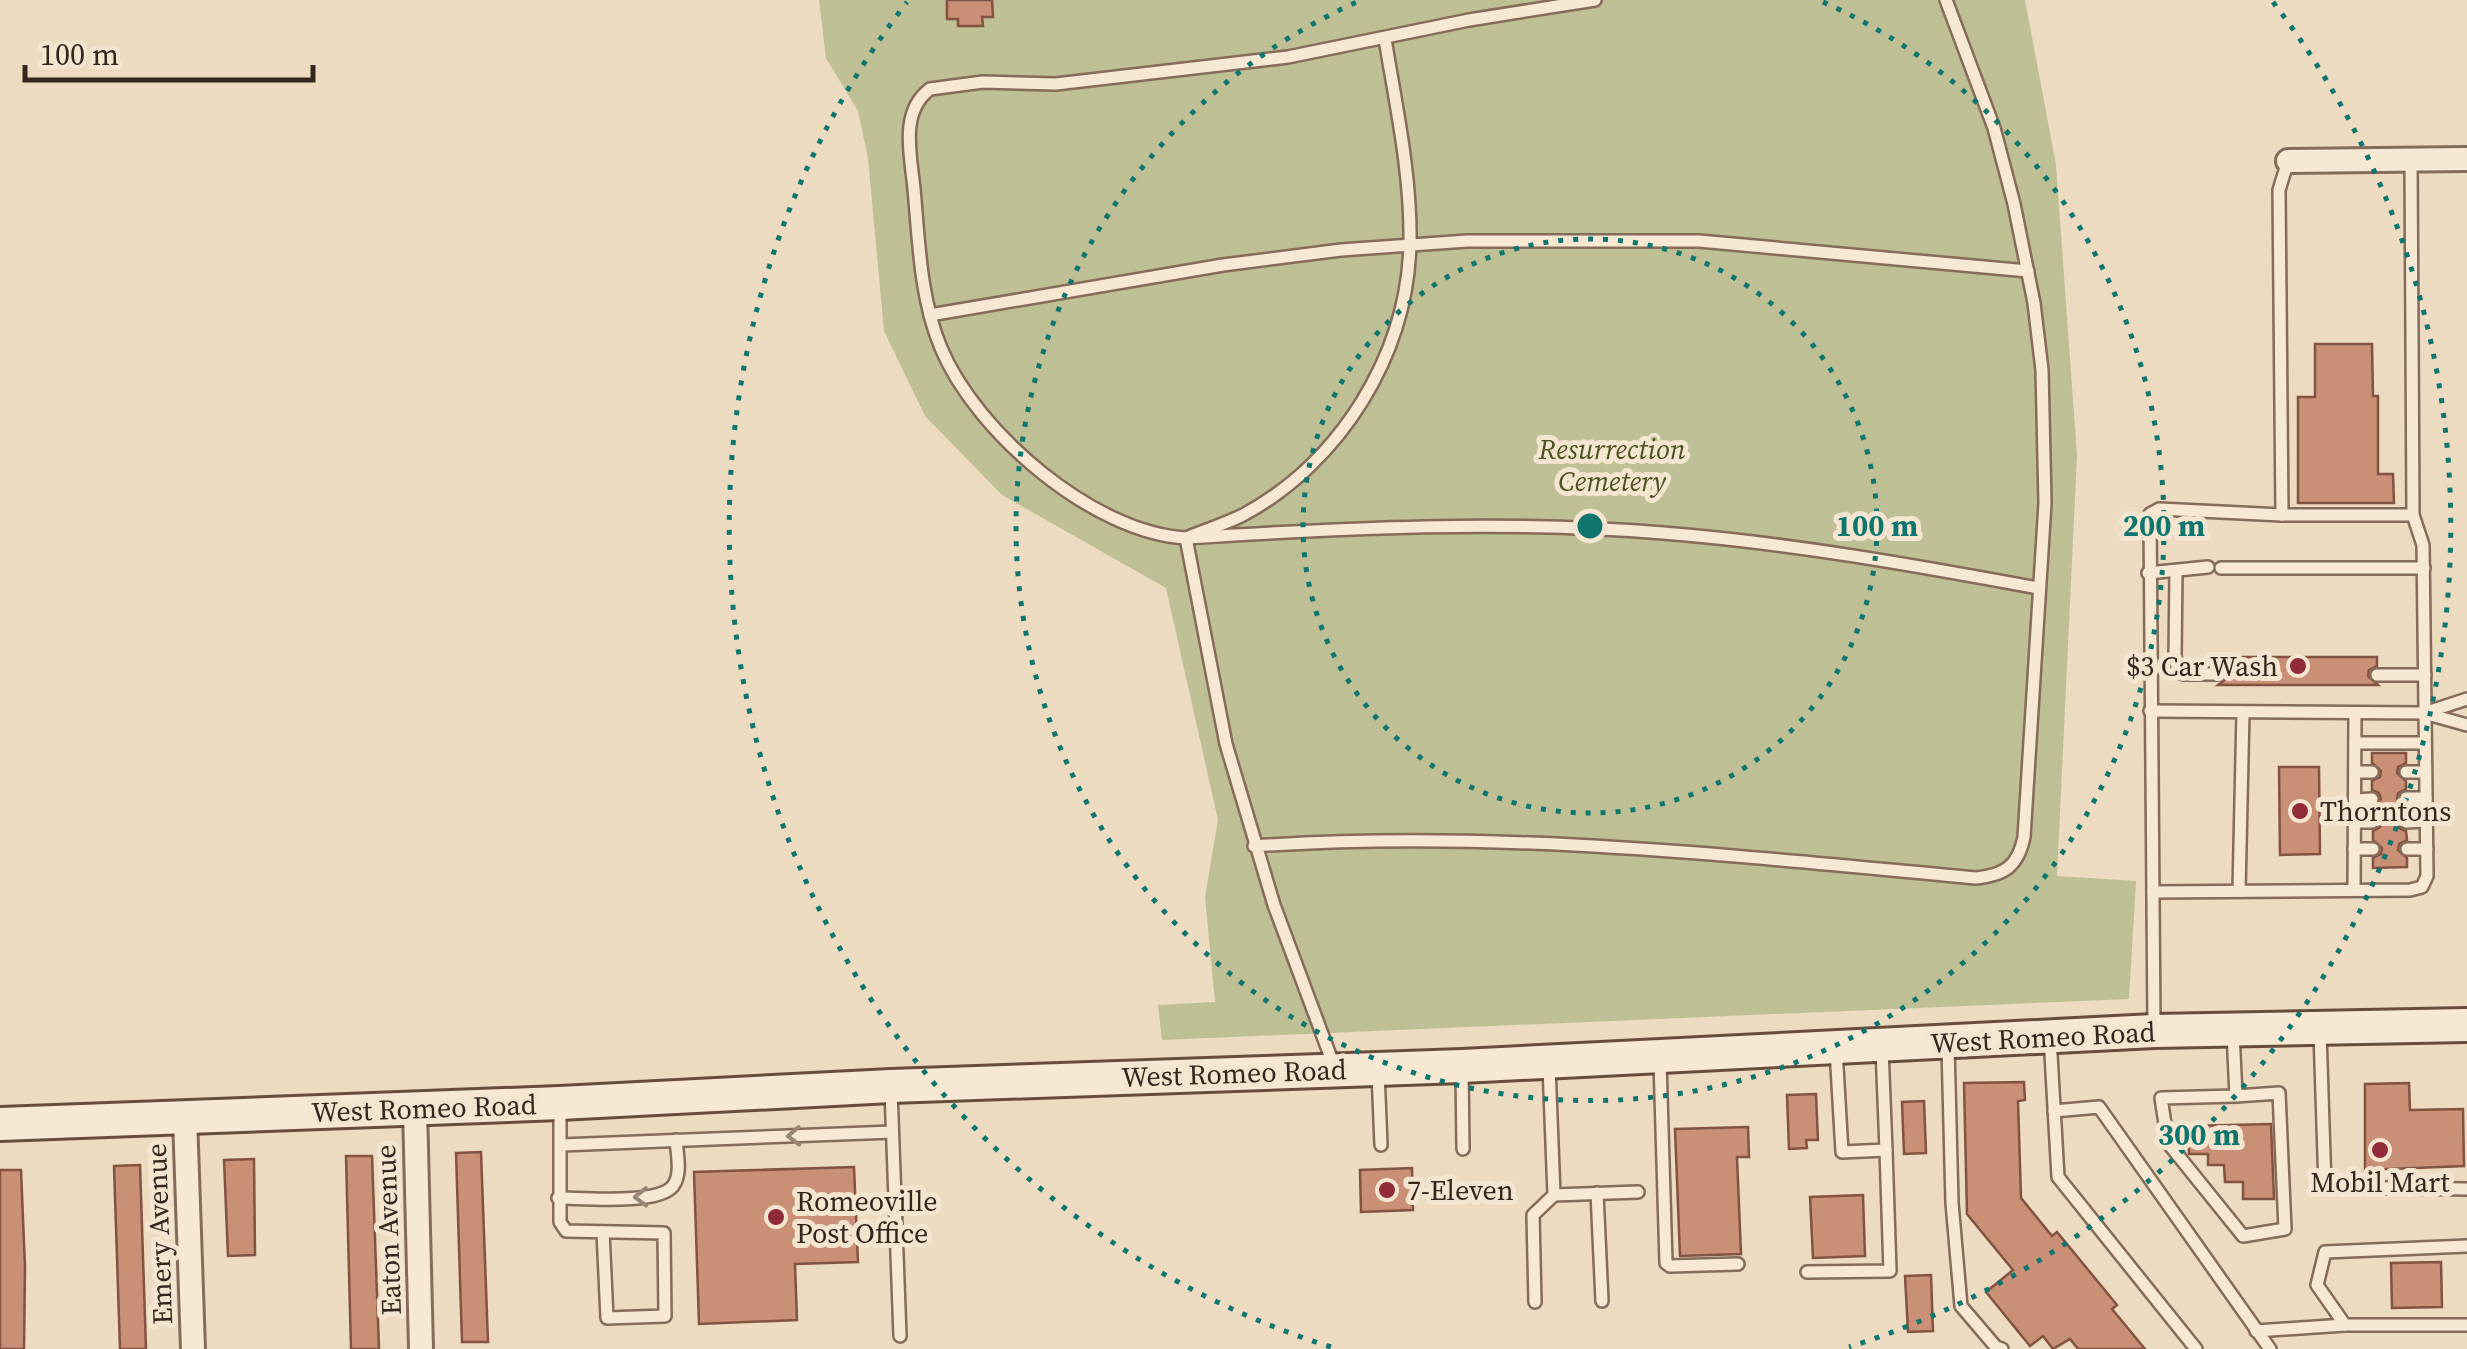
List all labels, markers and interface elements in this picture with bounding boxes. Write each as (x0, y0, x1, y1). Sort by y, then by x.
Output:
scale bar (25, 20, 312, 82)
text: 100 m (40, 34, 119, 75)
park label: Resurrection Cemetery (1538, 430, 1686, 500)
text: 100 m (1836, 505, 1918, 546)
text: 200 m (2123, 505, 2205, 546)
centre of rings (1572, 508, 1608, 544)
place label: $3 Car Wash (2126, 647, 2278, 685)
marker: $3 Car Wash (2287, 655, 2309, 677)
place label: Thorntons (2320, 792, 2451, 830)
marker: Thorntons (2289, 800, 2311, 822)
street label: West Romeo Road (1930, 1012, 2157, 1062)
street label: West Romeo Road (1121, 1050, 1347, 1096)
street label: West Romeo Road (311, 1085, 537, 1131)
text: 300 m (2158, 1114, 2240, 1155)
one-way arrow (786, 1125, 802, 1146)
marker: Mobil Mart (2369, 1139, 2391, 1161)
street label: Emery Avenue (137, 1143, 181, 1325)
street label: Eaton Avenue (366, 1144, 410, 1316)
place label: Mobil Mart (2310, 1163, 2451, 1201)
place label: 7-Eleven (1407, 1171, 1514, 1209)
marker: 7-Eleven (1376, 1179, 1398, 1201)
place label: Romeoville Post Office (796, 1182, 938, 1252)
one-way arrow (632, 1186, 648, 1208)
marker: Romeoville Post Office (765, 1206, 787, 1228)

